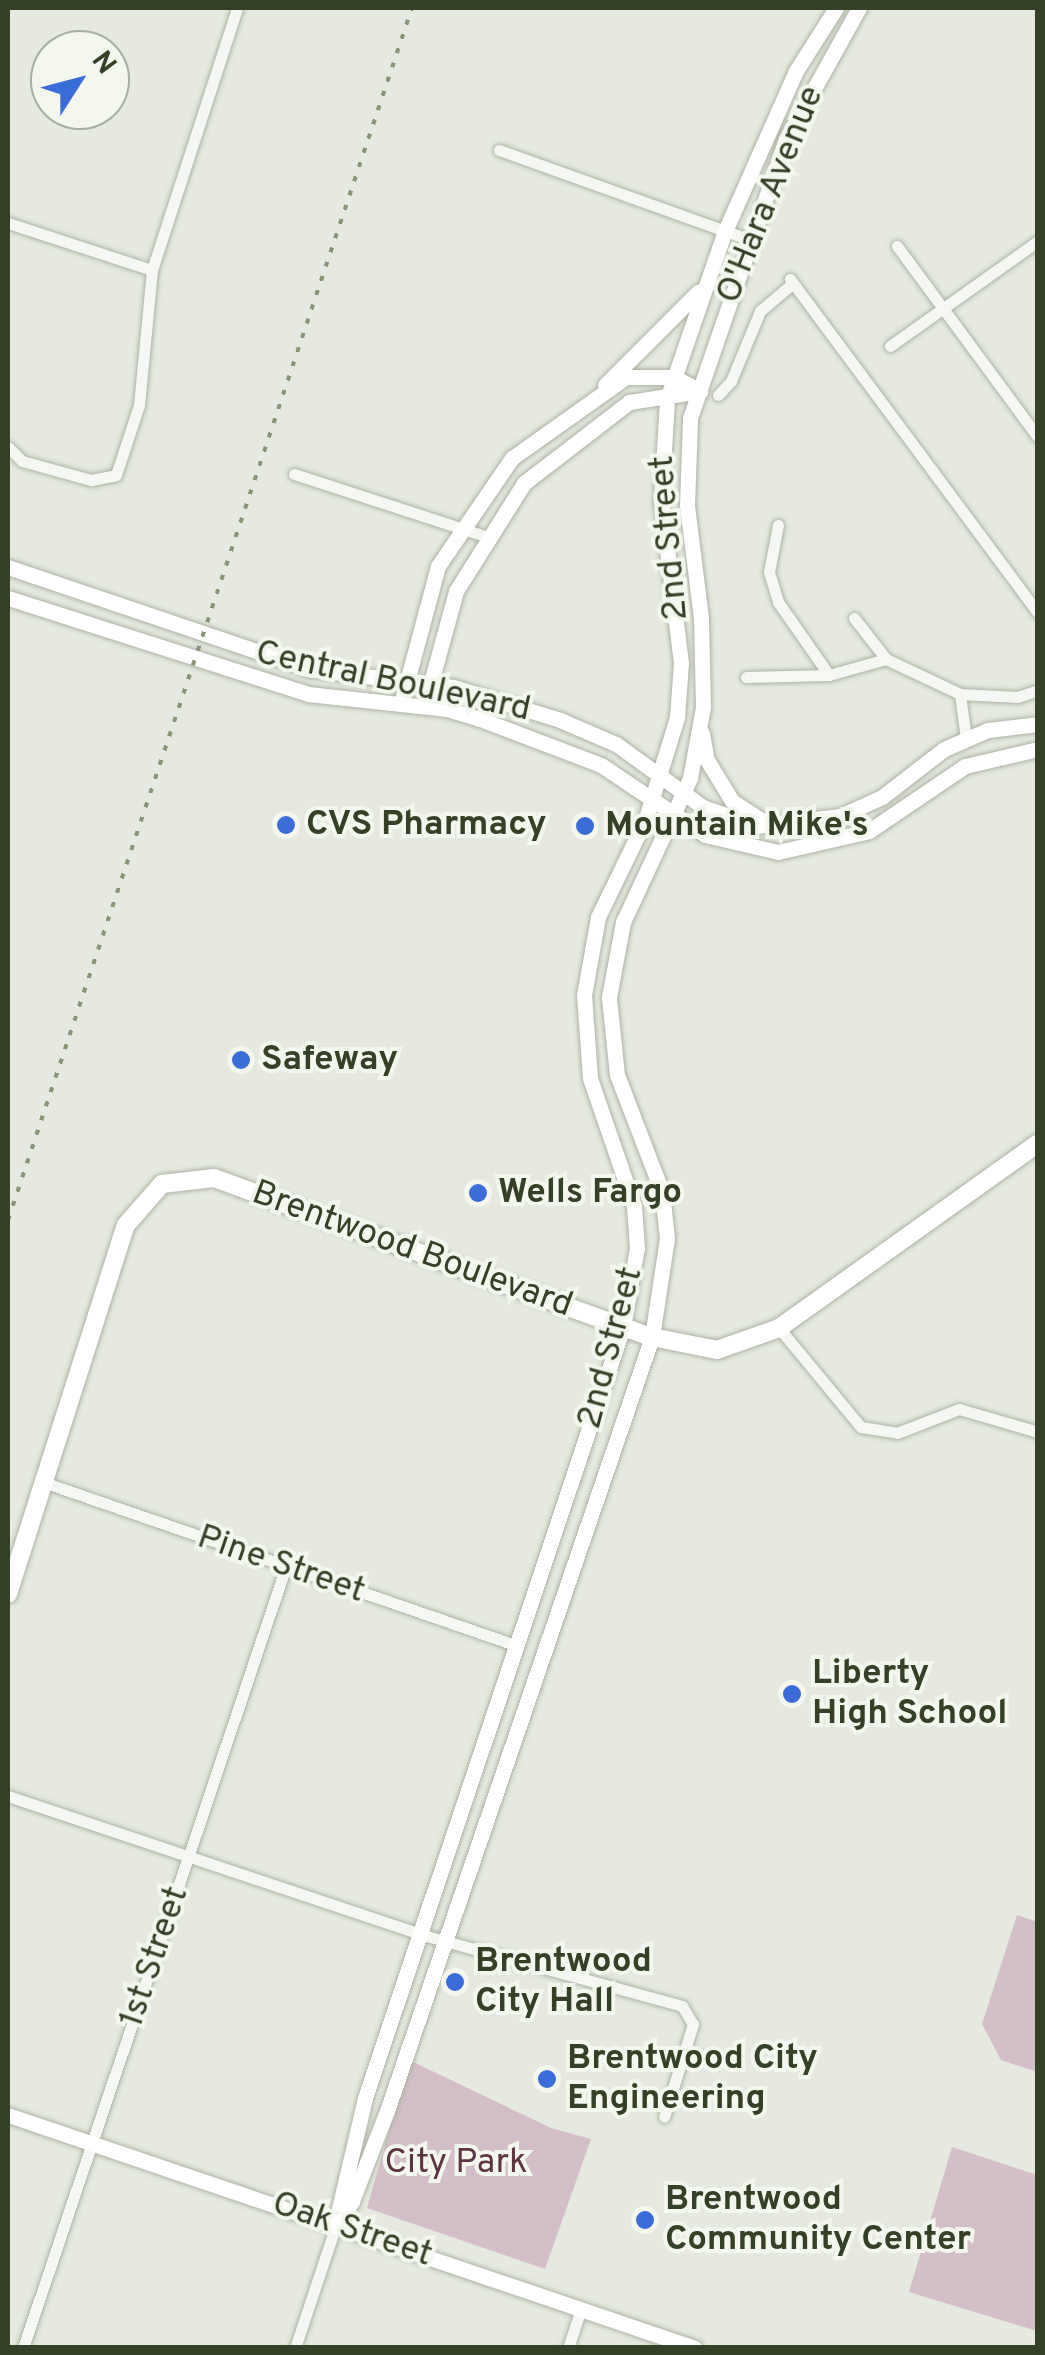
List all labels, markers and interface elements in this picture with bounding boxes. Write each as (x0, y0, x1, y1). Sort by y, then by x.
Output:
north arrow (30, 30, 130, 130)
text: N (82, 45, 123, 82)
street label: O'Hara Avenue (708, 80, 834, 310)
street label: 2nd Street (642, 454, 698, 622)
street label: Central Boulevard (252, 632, 534, 732)
place label: CVS Pharmacy (306, 804, 547, 846)
place label: Mountain Mike's (605, 805, 869, 847)
marker: CVS Pharmacy (275, 814, 297, 836)
marker: Mountain Mike's (574, 815, 596, 837)
place label: Safeway (261, 1039, 398, 1081)
marker: Safeway (230, 1049, 252, 1071)
place label: Wells Fargo (498, 1172, 682, 1214)
street label: Brentwood Boulevard (246, 1173, 578, 1327)
marker: Wells Fargo (467, 1182, 489, 1204)
street label: 2nd Street (569, 1262, 653, 1434)
street label: Pine Street (192, 1517, 370, 1613)
place label: Liberty High School (812, 1653, 1008, 1735)
marker: Liberty High School (781, 1683, 803, 1705)
street label: 1st Street (111, 1881, 199, 2033)
place label: Brentwood City Hall (475, 1941, 652, 2023)
marker: Brentwood City Hall (444, 1971, 466, 1993)
place label: Brentwood City Engineering (567, 2038, 818, 2120)
marker: Brentwood City Engineering (536, 2068, 558, 2090)
park label: City Park (384, 2142, 528, 2184)
place label: Brentwood Community Center (665, 2179, 971, 2261)
street label: Oak Street (266, 2183, 438, 2277)
marker: Brentwood Community Center (634, 2209, 656, 2231)

